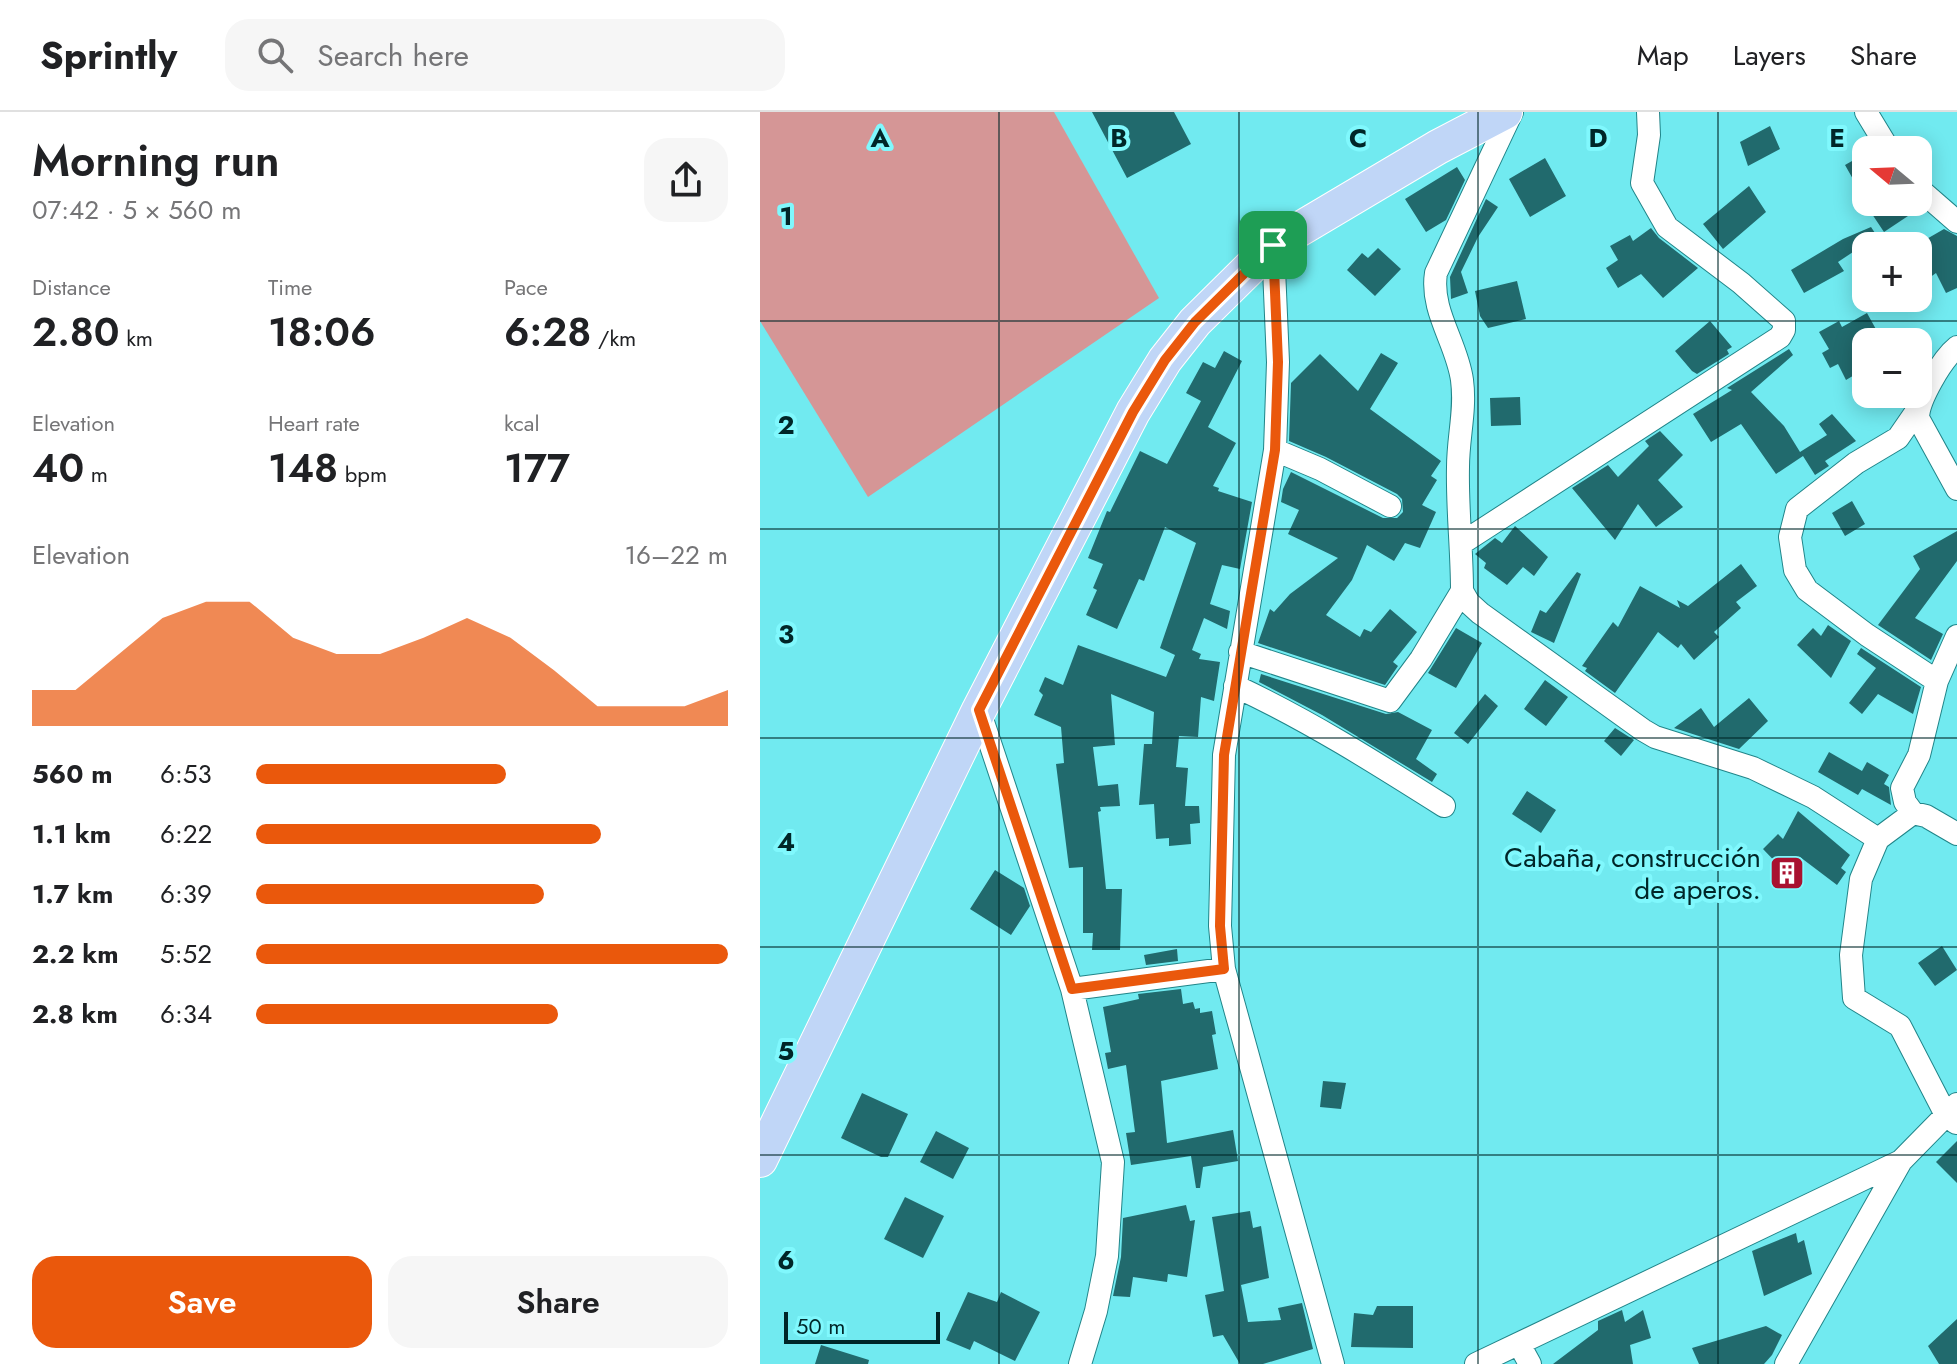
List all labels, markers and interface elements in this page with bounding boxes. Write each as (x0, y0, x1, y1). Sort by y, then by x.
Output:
search box (225, 19, 785, 91)
text: Sprintly (40, 28, 177, 83)
icon: search (253, 33, 297, 77)
text: Search here (317, 34, 469, 77)
text: Map (1637, 35, 1689, 76)
text: Layers (1733, 35, 1806, 76)
text: Share (1850, 35, 1917, 76)
text: A (869, 119, 890, 157)
text: B (1110, 119, 1128, 157)
text: C (1349, 119, 1367, 157)
text: D (1588, 119, 1608, 157)
text: E (1829, 119, 1845, 157)
text: Morning run (32, 129, 280, 193)
north arrow (1852, 136, 1932, 216)
map controls (1852, 136, 1932, 408)
button: share (644, 138, 728, 222)
text: 07:42 · 5 × 560 m (32, 191, 241, 229)
text: 1 (779, 197, 793, 235)
pin (1239, 211, 1307, 279)
icon: arrive (1251, 223, 1295, 267)
button: + (1852, 232, 1932, 312)
text: Distance (32, 271, 111, 303)
text: Time (268, 271, 312, 303)
text: Pace (504, 271, 548, 303)
text: 2.80 (32, 303, 120, 361)
text: 18:06 (268, 303, 376, 361)
text: 6:28 (504, 303, 591, 361)
text: km (120, 322, 153, 354)
text: /km (591, 322, 636, 354)
button: − (1852, 328, 1932, 408)
text: 2 (777, 406, 795, 444)
text: Elevation (32, 407, 115, 439)
text: Heart rate (268, 407, 360, 439)
text: kcal (504, 407, 540, 439)
text: 40 (32, 439, 84, 497)
text: 148 (268, 439, 338, 497)
text: 177 (504, 439, 570, 497)
text: m (84, 458, 108, 490)
text: bpm (338, 458, 387, 490)
text: Elevation (32, 536, 130, 574)
text: 16–22 m (624, 536, 728, 574)
text: 3 (778, 615, 794, 653)
text: 560 m (32, 755, 113, 793)
text: 6:53 (160, 755, 212, 793)
text: 1.1 km (32, 815, 111, 853)
text: 6:22 (160, 815, 212, 853)
text: 4 (777, 823, 795, 861)
place label: Cabaña, construcción de aperos. (1504, 837, 1761, 910)
building icon: Cabaña, construcción de aperos. (1768, 854, 1806, 892)
text: 1.7 km (32, 875, 113, 913)
text: 6:39 (160, 875, 212, 913)
text: 2.2 km (32, 935, 119, 973)
text: 5:52 (160, 935, 212, 973)
text: 2.8 km (32, 995, 118, 1033)
text: 6:34 (160, 995, 212, 1033)
text: 5 (778, 1032, 794, 1070)
text: 6 (777, 1241, 795, 1279)
button: Save (32, 1256, 372, 1348)
button: Share (388, 1256, 728, 1348)
scale bar (784, 1308, 940, 1344)
text: 50 m (796, 1310, 845, 1342)

